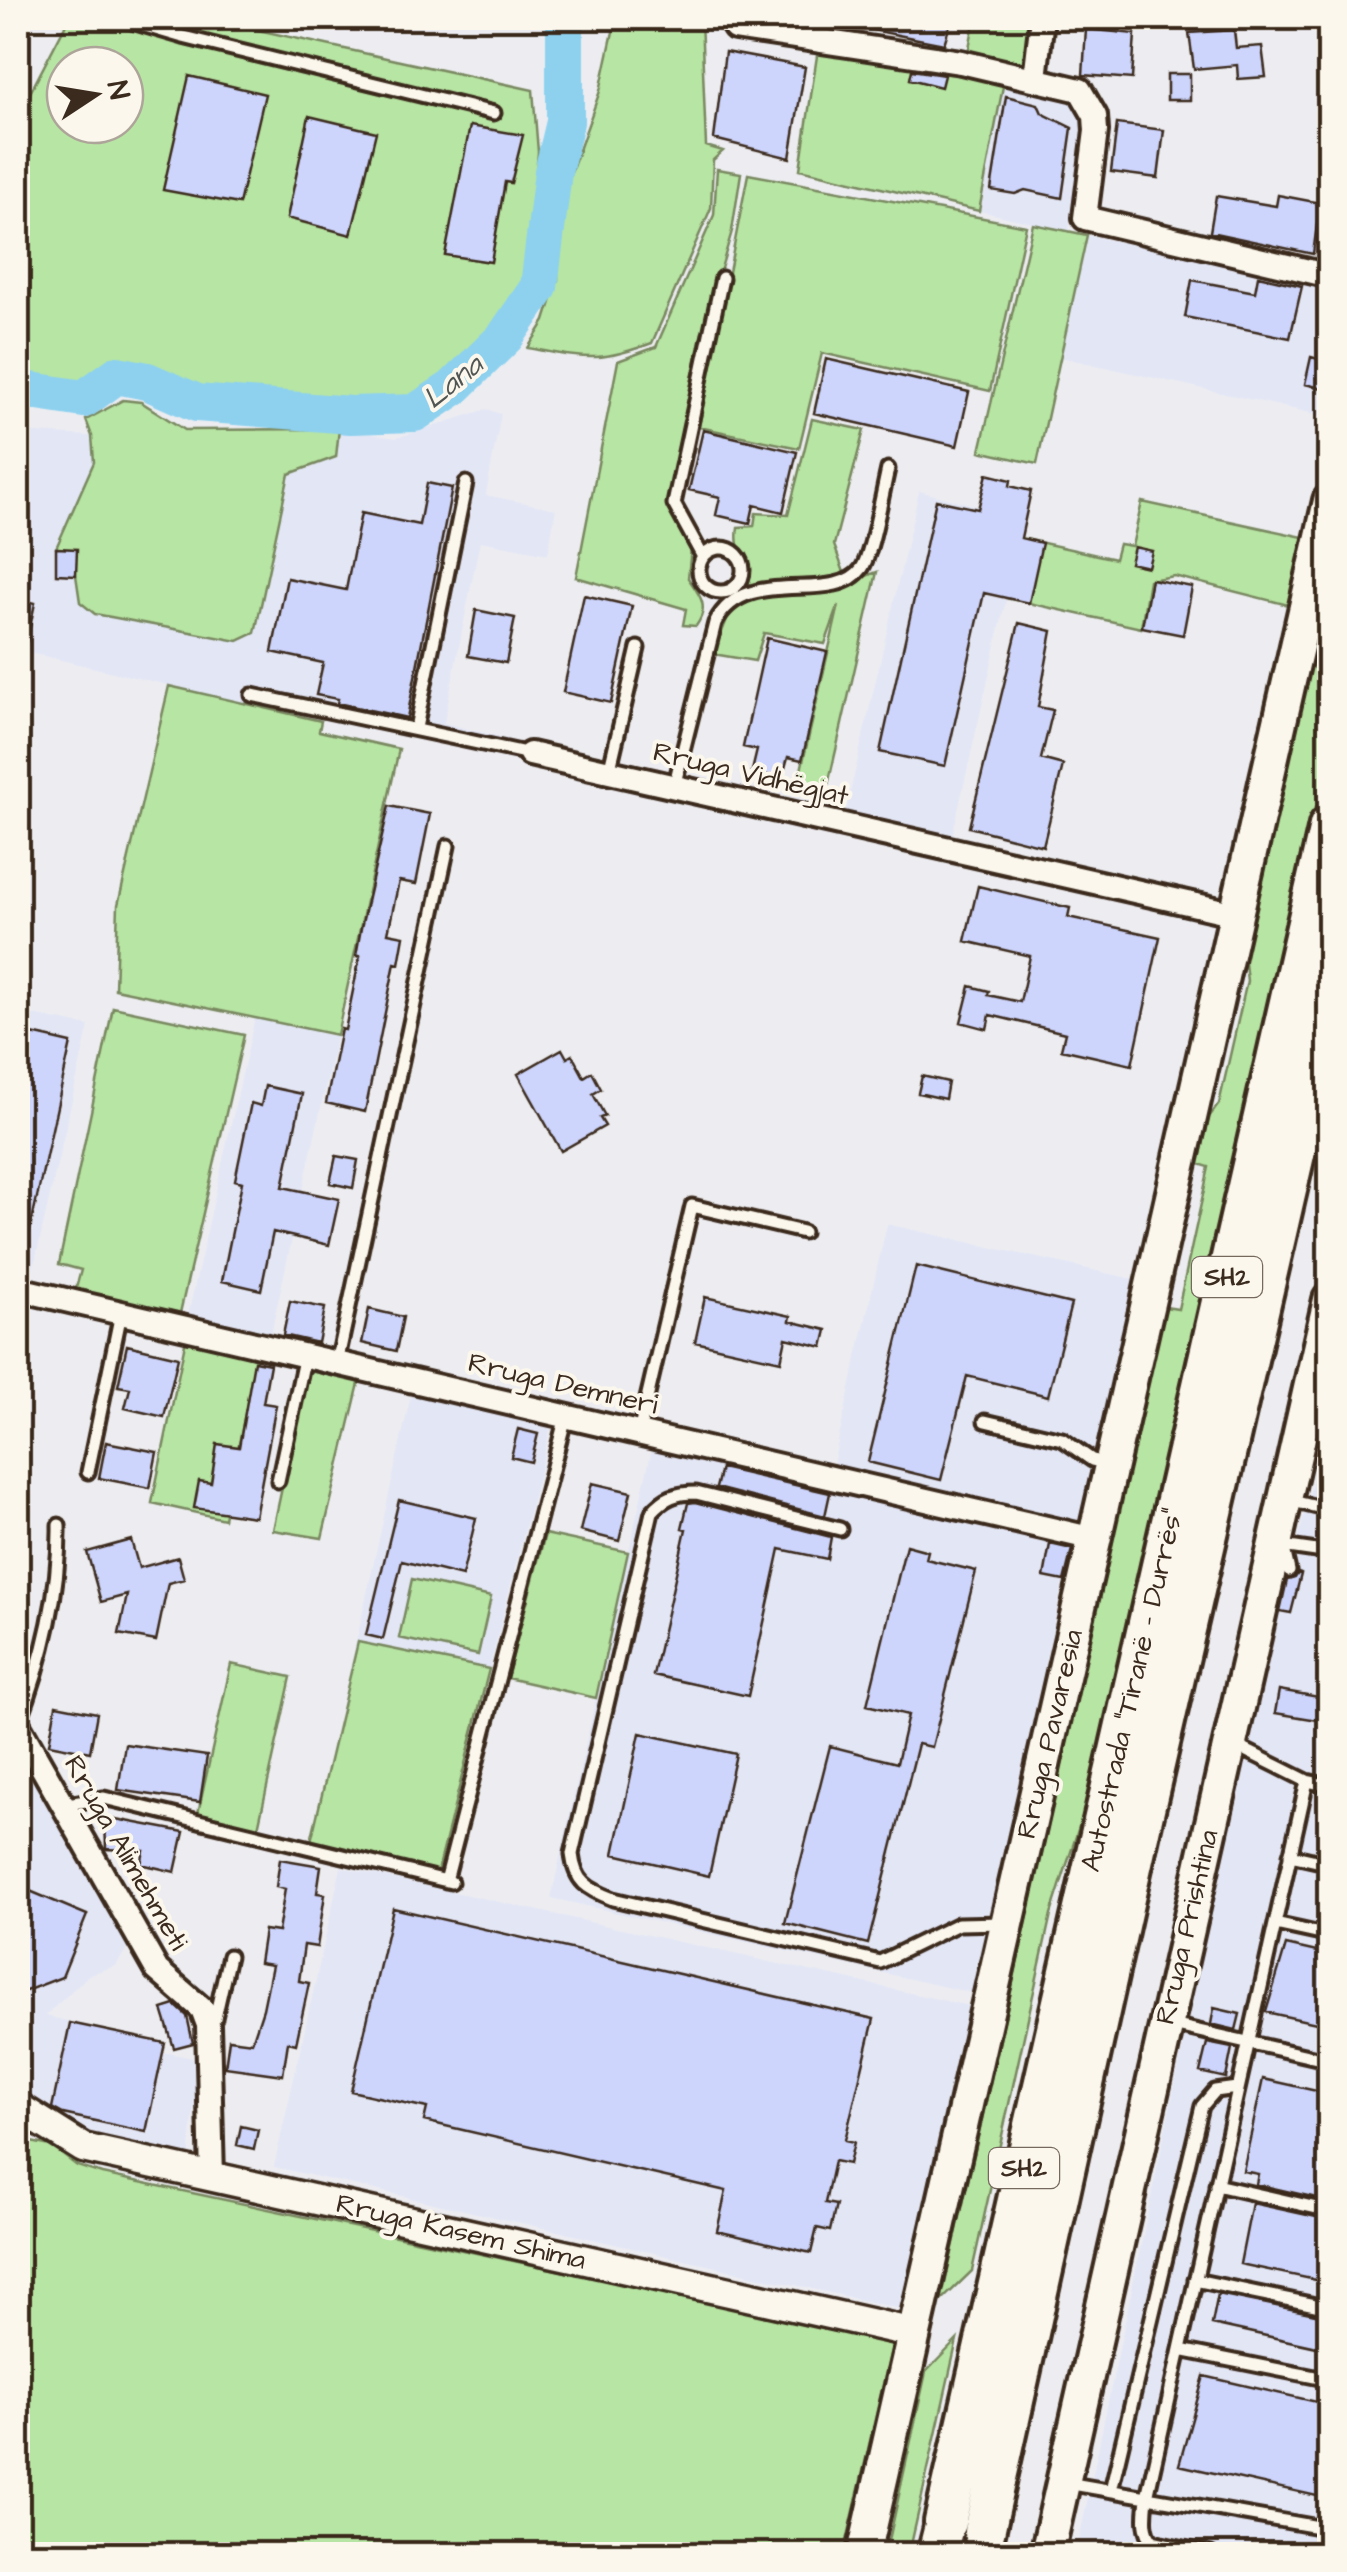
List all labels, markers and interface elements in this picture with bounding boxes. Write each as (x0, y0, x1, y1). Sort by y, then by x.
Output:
north arrow (45, 45, 145, 145)
text: N (97, 77, 139, 103)
water label: Lana (414, 344, 493, 419)
street label: Rruga Vidhëgjat (649, 733, 853, 817)
road number: SH2 (1192, 1257, 1262, 1297)
street label: Rruga Demneri (464, 1343, 662, 1426)
street label: Autostrada "Tiranë - Durrës" (1071, 1505, 1193, 1875)
street label: Rruga Pavaresia (1007, 1626, 1094, 1843)
street label: Rruga Alimehmeti (53, 1748, 198, 1958)
street label: Rruga Prishtina (1146, 1826, 1229, 2028)
road number: SH2 (989, 2148, 1059, 2188)
street label: Rruga Kasem Shima (332, 2184, 590, 2281)

